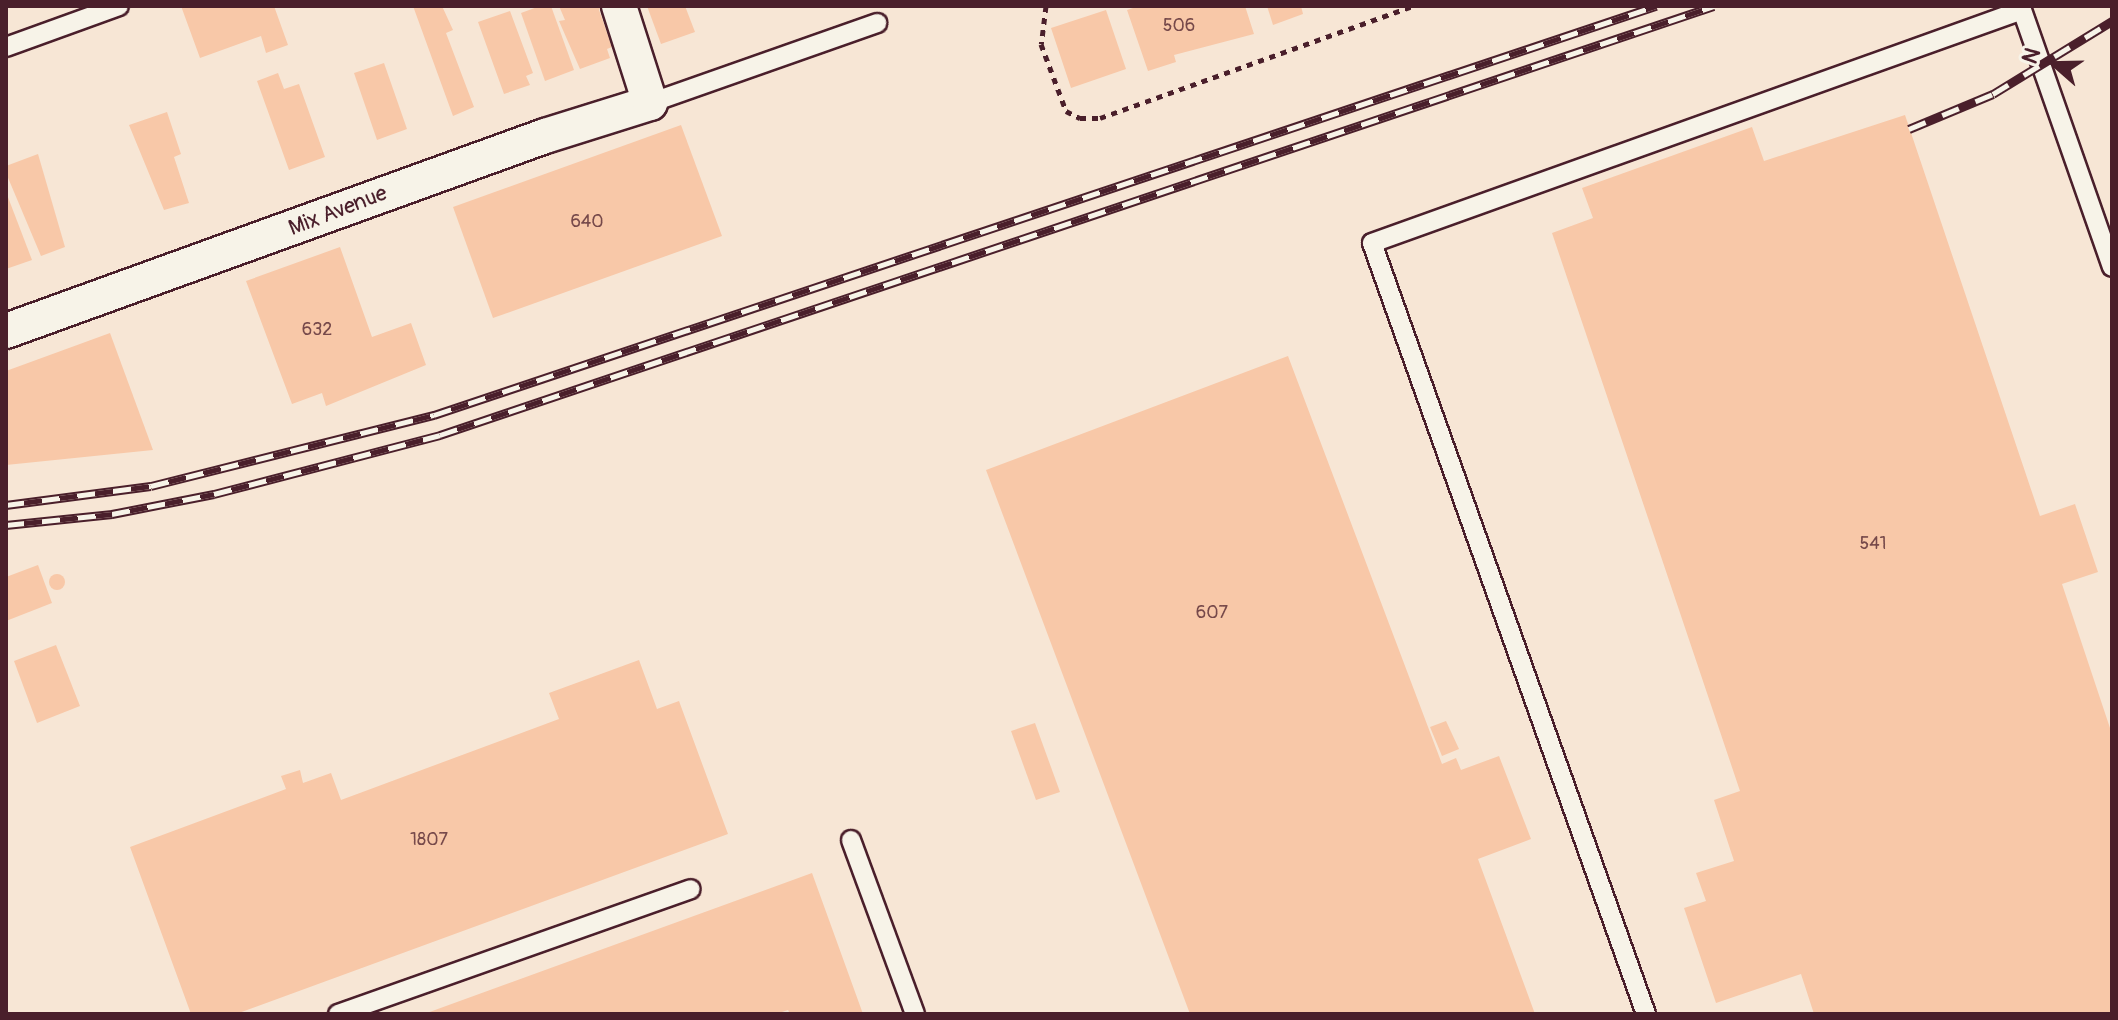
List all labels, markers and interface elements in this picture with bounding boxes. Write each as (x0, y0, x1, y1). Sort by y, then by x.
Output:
house number: 506 (1163, 15, 1195, 37)
north arrow (2014, 24, 2094, 104)
text: N (2016, 44, 2047, 68)
street label: Mix Avenue (285, 180, 391, 242)
house number: 640 (570, 211, 604, 233)
house number: 632 (302, 319, 332, 341)
house number: 541 (1859, 533, 1887, 555)
house number: 607 (1196, 602, 1228, 624)
house number: 1807 (410, 829, 448, 851)

